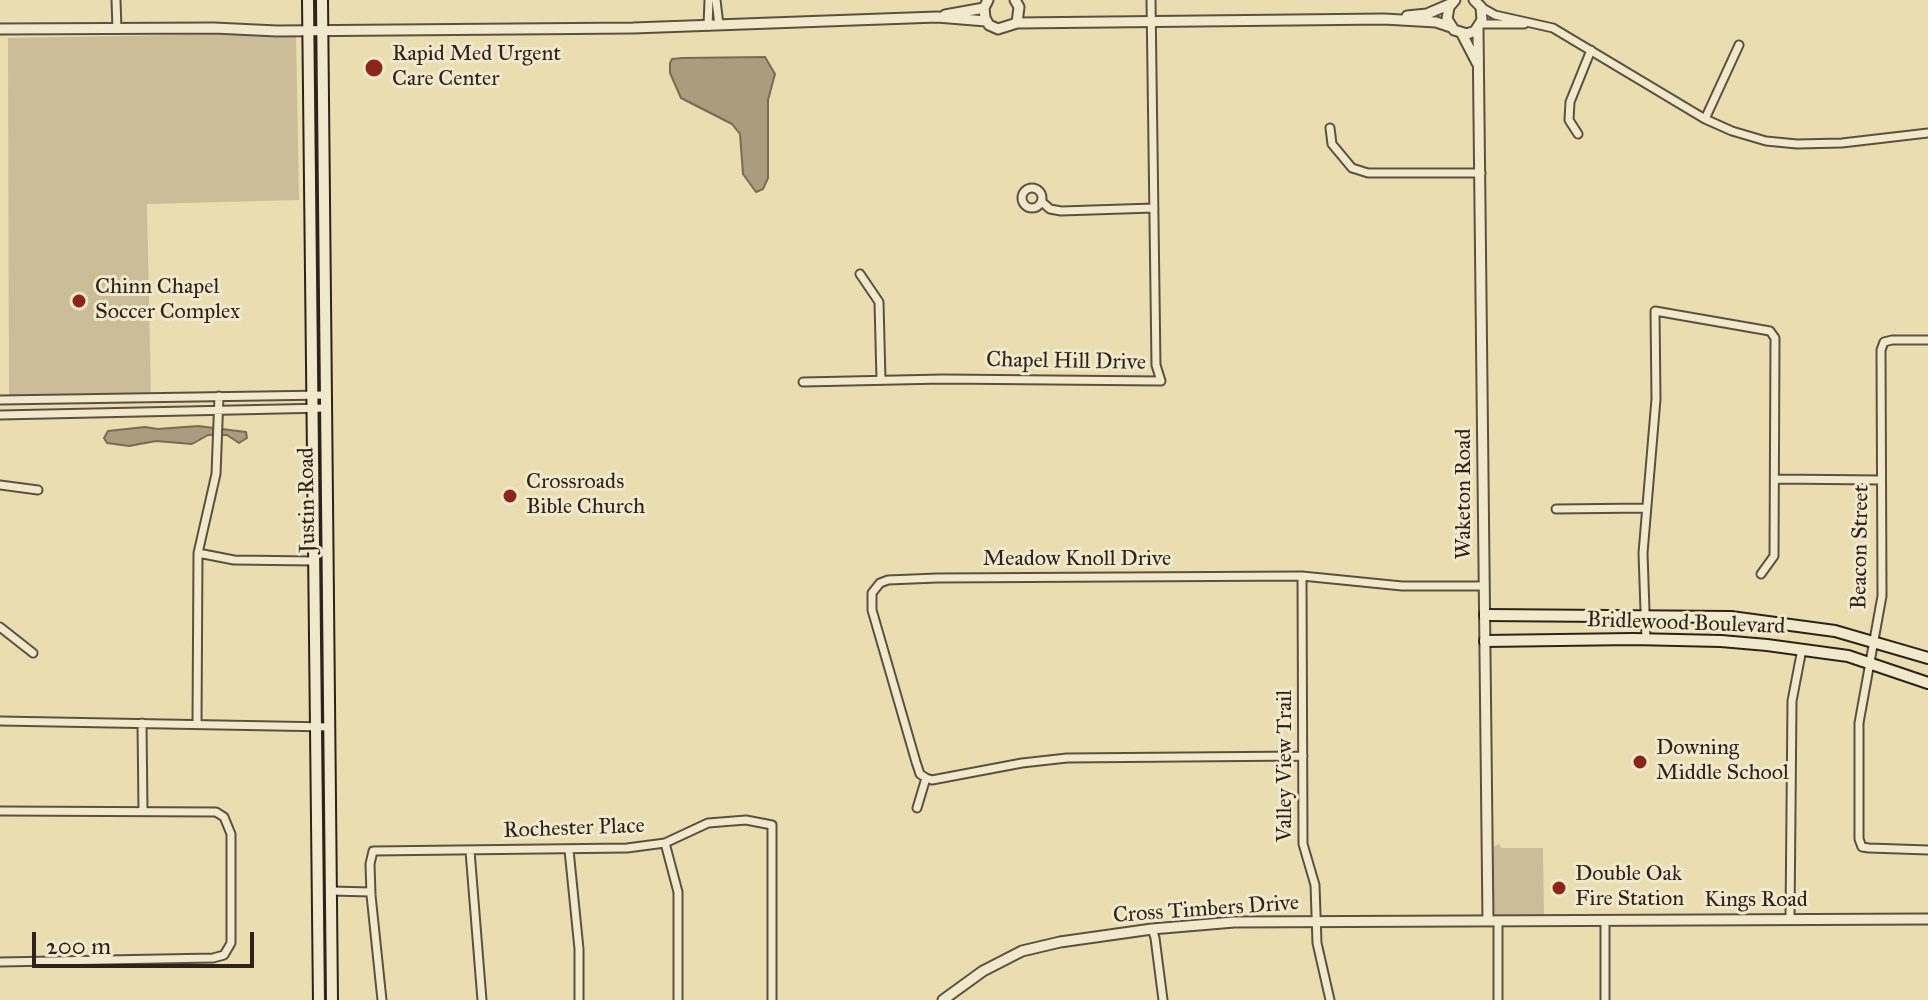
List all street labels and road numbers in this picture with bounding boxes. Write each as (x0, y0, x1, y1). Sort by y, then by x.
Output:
street label: Chapel Hill Drive (986, 347, 1146, 377)
street label: Waketon Road (1452, 429, 1478, 559)
street label: Justin Road (294, 447, 322, 553)
street label: Beacon Street (1847, 484, 1875, 610)
street label: Meadow Knoll Drive (983, 547, 1171, 573)
street label: Bridlewood Boulevard (1586, 607, 1786, 641)
street label: Valley View Trail (1273, 690, 1299, 842)
street label: Rochester Place (503, 813, 645, 845)
street label: Kings Road (1704, 888, 1808, 914)
street label: Cross Timbers Drive (1112, 890, 1300, 930)

